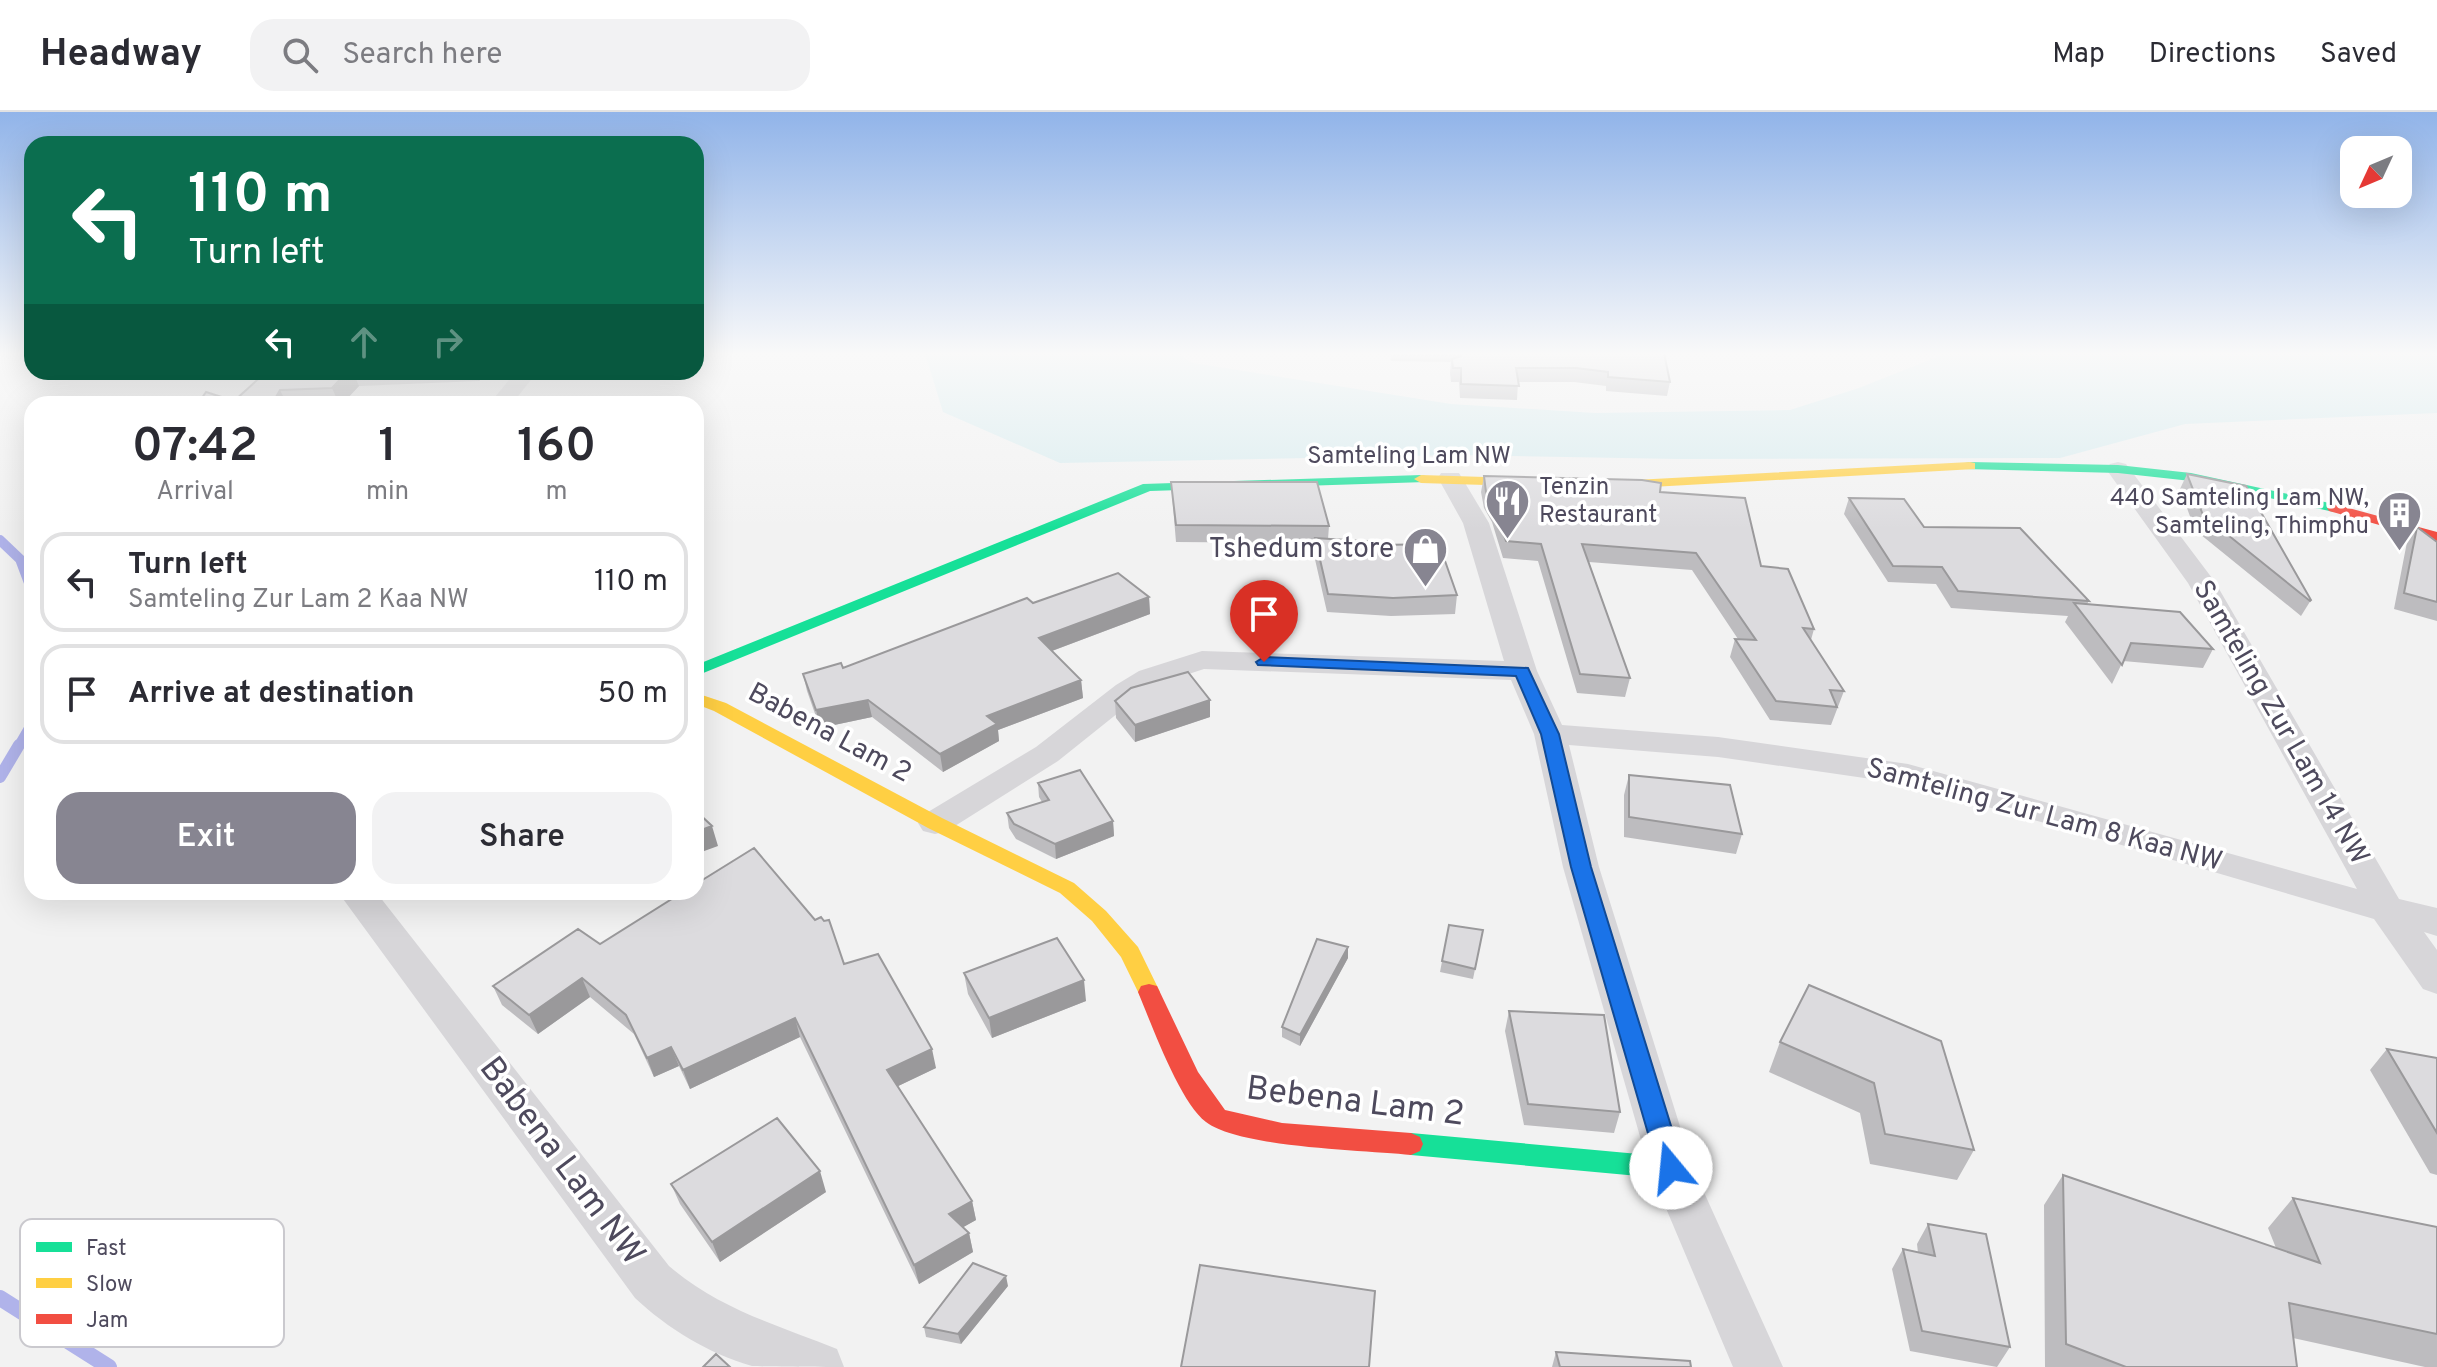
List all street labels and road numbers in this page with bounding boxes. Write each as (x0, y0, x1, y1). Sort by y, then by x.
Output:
street label: Samteling Lam NW (1307, 442, 1511, 472)
street label: Samteling Zur Lam 14 NW (2184, 574, 2376, 872)
street label: Babena Lam 2 (741, 676, 917, 792)
street label: Samteling Zur Lam 8 Kaa NW (1862, 751, 2226, 881)
street label: Babena Lam NW (468, 1049, 654, 1275)
street label: Bebena Lam 2 (1244, 1068, 1466, 1138)

